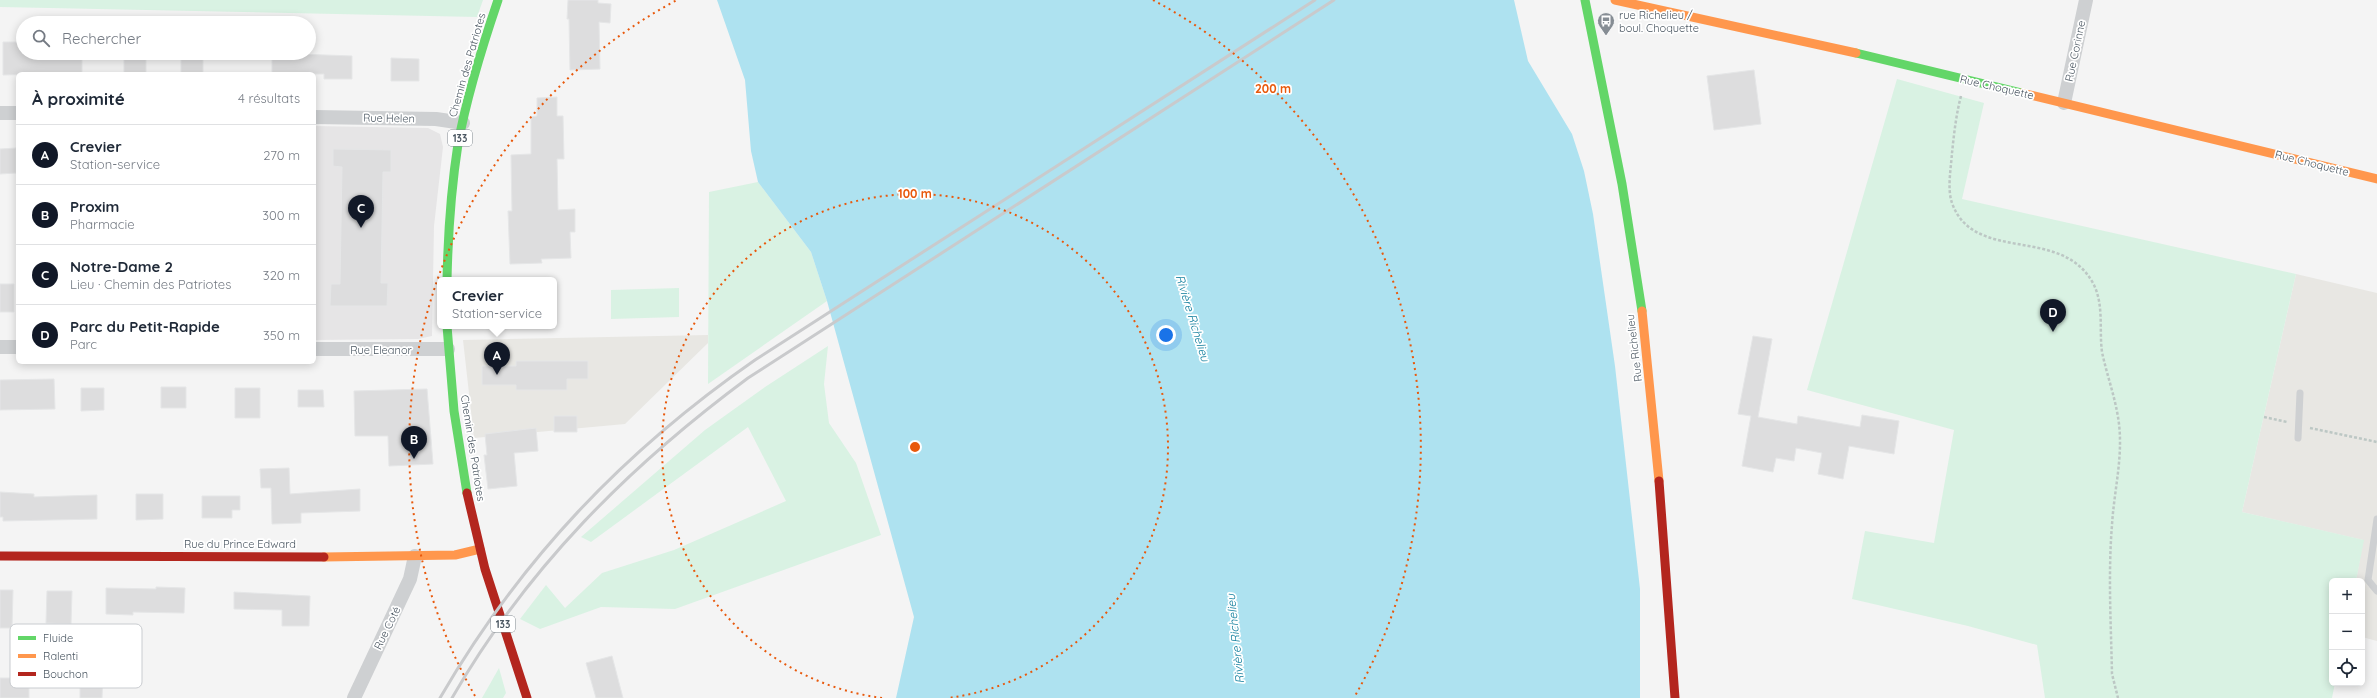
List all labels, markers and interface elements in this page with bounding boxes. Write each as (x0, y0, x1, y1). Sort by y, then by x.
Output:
place label: rue Richelieu / boul. Choquette (1619, 8, 1699, 35)
street label: Chemin des Patriotes (445, 11, 489, 119)
bus stop icon: rue Richelieu / boul. Choquette (1596, 11, 1616, 36)
search box (16, 16, 316, 60)
street label: Rue Corinne (2062, 19, 2088, 83)
icon: search (30, 27, 52, 49)
text: Rechercher (62, 29, 141, 48)
street label: Rue Choquette (1959, 72, 2035, 102)
text: 200 m (1255, 81, 1291, 96)
text: À proximité (32, 88, 125, 109)
text: 4 résultats (238, 90, 300, 106)
street label: Rue Helen (363, 111, 415, 125)
road number: 133 (448, 130, 472, 146)
text: Crevier (70, 137, 122, 156)
text: A (41, 147, 49, 163)
text: 270 m (263, 147, 300, 163)
street label: Rue Choquette (2274, 147, 2350, 179)
text: Station-service (70, 156, 160, 172)
text: 100 m (898, 186, 932, 201)
pin: C (348, 195, 374, 228)
text: Proxim (70, 197, 119, 216)
text: B (41, 207, 49, 223)
text: 300 m (262, 207, 300, 223)
text: Pharmacie (70, 216, 135, 232)
text: Notre-Dame 2 (70, 257, 173, 276)
text: C (41, 267, 49, 283)
text: 320 m (263, 267, 300, 283)
water label: Rivière Richelieu (1173, 273, 1214, 364)
text: Lieu · Chemin des Patriotes (70, 276, 231, 292)
popup (437, 277, 557, 329)
text: Crevier (452, 286, 504, 305)
pin: D (2040, 299, 2066, 332)
text: Station-service (452, 305, 542, 321)
street label: Rue Richelieu (1623, 313, 1645, 383)
text: Parc du Petit-Rapide (70, 317, 220, 336)
your location (1156, 325, 1176, 345)
text: D (40, 327, 50, 343)
text: 350 m (263, 327, 300, 343)
text: Parc (70, 336, 97, 352)
pin: A (484, 342, 510, 375)
street label: Rue Eleanor (350, 343, 413, 357)
street label: Chemin des Patriotes (458, 394, 488, 502)
pin: B (401, 426, 427, 459)
centre of rings (908, 440, 922, 454)
street label: Rue du Prince Edward (184, 537, 296, 551)
map controls (2329, 578, 2365, 686)
button: + (2329, 578, 2365, 614)
water label: Rivière Richelieu (1223, 592, 1247, 685)
street label: Rue Coté (371, 604, 403, 652)
button: − (2329, 614, 2365, 650)
road number: 133 (491, 616, 515, 632)
legend (10, 624, 142, 688)
text: Fluide (43, 631, 73, 645)
text: Ralenti (43, 649, 78, 663)
button: locate (2329, 650, 2365, 686)
text: Bouchon (43, 667, 88, 681)

